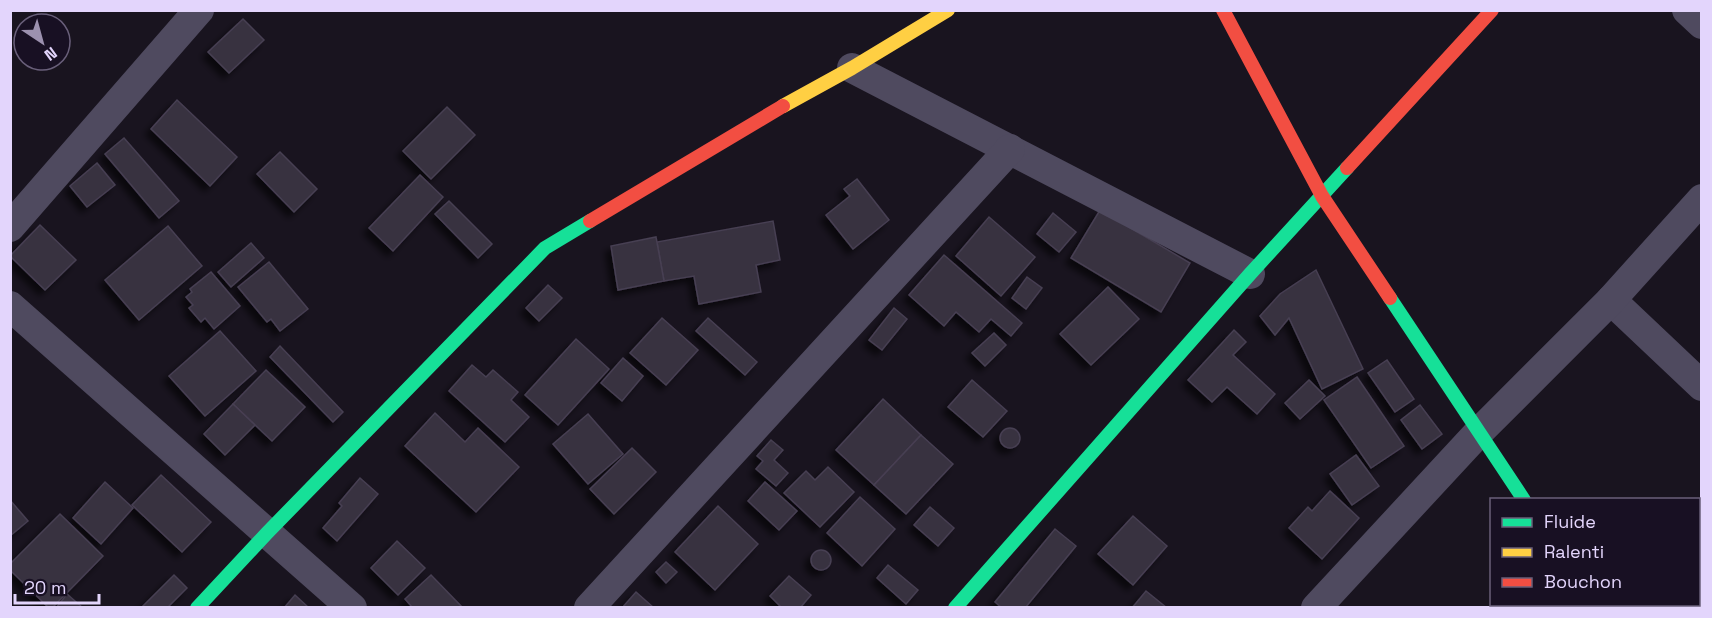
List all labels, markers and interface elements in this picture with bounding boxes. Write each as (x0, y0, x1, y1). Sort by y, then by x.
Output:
north arrow (12, 12, 72, 72)
text: N (40, 42, 61, 65)
legend (1490, 498, 1700, 606)
text: Fluide (1544, 510, 1596, 533)
text: Ralenti (1544, 540, 1604, 563)
scale bar (15, 567, 99, 605)
text: Bouchon (1544, 570, 1622, 593)
text: 20 m (24, 576, 67, 599)

